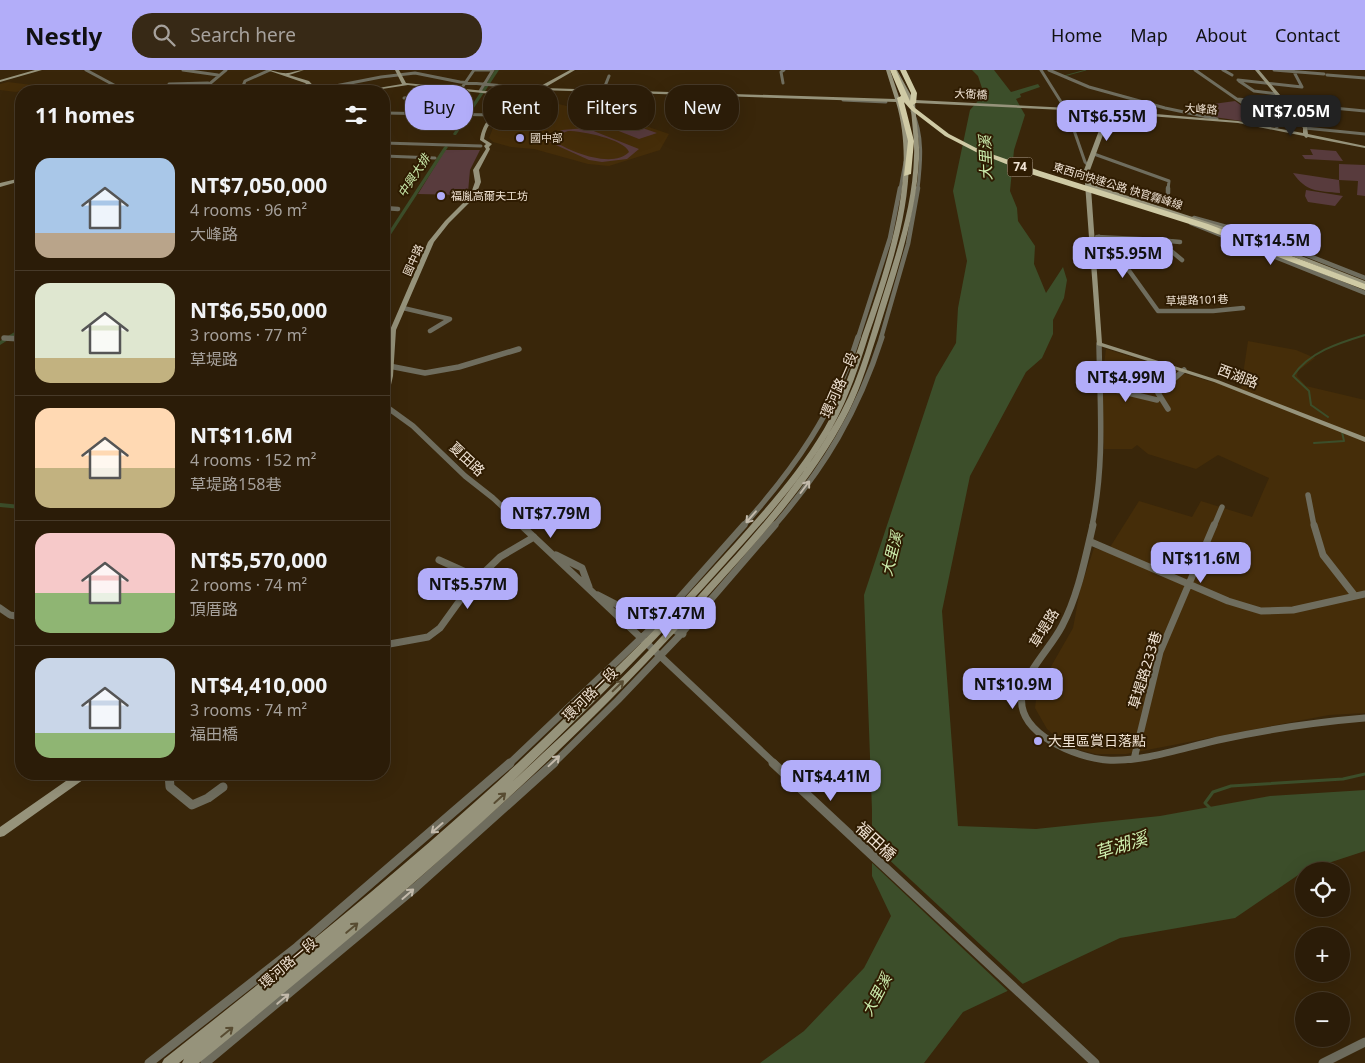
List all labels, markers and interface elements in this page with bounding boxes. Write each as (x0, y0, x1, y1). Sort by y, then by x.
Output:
search box (132, 13, 482, 58)
text: Nestly (25, 19, 102, 52)
icon: search (150, 21, 178, 49)
text: Search here (190, 22, 296, 48)
text: Home (1051, 23, 1102, 47)
text: Map (1130, 23, 1168, 47)
text: About (1196, 23, 1247, 47)
text: Contact (1275, 23, 1340, 47)
chip: Buy (405, 85, 473, 130)
chip: Rent (483, 85, 558, 130)
chip: Filters (568, 85, 655, 130)
chip: New (665, 85, 739, 130)
street label: 大衛橋 (954, 85, 988, 102)
pin: NT$7.05M (1239, 94, 1343, 137)
pin: NT$6.55M (1055, 100, 1159, 142)
street label: 大峰路 (1184, 100, 1218, 117)
text: NT$7.05M (1252, 100, 1330, 122)
text: 11 homes (35, 101, 135, 129)
icon: filters (342, 101, 370, 129)
text: NT$6.55M (1068, 105, 1146, 127)
place label: 國中部 (530, 130, 563, 145)
marker: 國中部 (514, 132, 526, 144)
water label: 大里溪 (974, 133, 996, 181)
water label: 中興大排 (393, 149, 435, 200)
road number: 74 (1008, 158, 1032, 176)
street label: 東西向快速公路 快官霧峰線 (1051, 159, 1185, 212)
text: NT$7,050,000 (190, 171, 327, 199)
icon: home (75, 178, 135, 238)
place label: 福胤高爾夫工坊 (451, 188, 528, 203)
marker: 福胤高爾夫工坊 (435, 190, 447, 202)
text: 4 rooms · 96 m² (190, 199, 307, 221)
text: 大峰路 (190, 223, 238, 245)
pin: NT$14.5M (1219, 224, 1323, 266)
text: NT$14.5M (1232, 229, 1310, 251)
pin: NT$5.95M (1071, 236, 1175, 279)
street label: 國中路 (399, 242, 426, 278)
text: NT$5.95M (1084, 242, 1162, 264)
street label: 草堤路101巷 (1165, 291, 1229, 308)
text: NT$6,550,000 (190, 296, 327, 324)
icon: home (75, 303, 135, 363)
text: 3 rooms · 77 m² (190, 324, 307, 346)
text: 草堤路 (190, 348, 238, 370)
street label: 環河路一段 (816, 349, 861, 421)
street label: 西湖路 (1215, 359, 1261, 392)
pin: NT$4.99M (1074, 360, 1178, 403)
text: NT$4.99M (1087, 366, 1165, 388)
text: NT$11.6M (190, 421, 293, 449)
icon: home (75, 428, 135, 488)
street label: 夏田路 (446, 437, 489, 480)
text: 4 rooms · 152 m² (190, 449, 316, 471)
text: 草堤路158巷 (190, 473, 281, 495)
one-way arrow (800, 480, 810, 494)
pin: NT$7.79M (499, 496, 603, 539)
text: NT$7.79M (512, 502, 590, 524)
one-way arrow (746, 510, 757, 523)
water label: 大里溪 (876, 528, 907, 578)
pin: NT$11.6M (1149, 542, 1253, 584)
text: NT$5,570,000 (190, 546, 327, 574)
text: NT$11.6M (1162, 547, 1240, 569)
icon: home (75, 553, 135, 613)
pin: NT$5.57M (416, 568, 520, 610)
text: NT$5.57M (429, 573, 507, 595)
text: 2 rooms · 74 m² (190, 574, 307, 596)
pin: NT$7.47M (614, 596, 718, 639)
text: 頂厝路 (190, 598, 238, 620)
text: NT$7.47M (627, 602, 705, 624)
street label: 草堤路 (1025, 605, 1063, 651)
street label: 草堤路233巷 (1124, 629, 1165, 711)
street label: 環河路一段 (558, 662, 621, 725)
pin: NT$10.9M (961, 668, 1065, 710)
text: NT$4,410,000 (190, 671, 327, 699)
text: NT$10.9M (974, 673, 1052, 695)
icon: home (75, 678, 135, 738)
one-way arrow (612, 680, 624, 692)
text: 3 rooms · 74 m² (190, 699, 307, 721)
text: 福田橋 (190, 723, 238, 745)
place label: 大里區賞日落點 (1048, 731, 1146, 750)
marker: 大里區賞日落點 (1032, 735, 1044, 747)
one-way arrow (547, 755, 560, 767)
pin: NT$4.41M (779, 760, 883, 802)
text: NT$4.41M (792, 765, 870, 787)
one-way arrow (494, 792, 507, 804)
street label: 福田橋 (851, 817, 901, 865)
one-way arrow (431, 822, 444, 833)
water label: 草湖溪 (1091, 825, 1153, 864)
map controls (1295, 862, 1350, 1047)
button: locate (1295, 862, 1350, 917)
one-way arrow (401, 888, 414, 900)
one-way arrow (345, 922, 358, 933)
button: + (1295, 927, 1350, 982)
street label: 環河路一段 (255, 933, 321, 992)
water label: 大里溪 (857, 968, 896, 1019)
button: − (1295, 992, 1350, 1047)
one-way arrow (277, 993, 290, 1004)
one-way arrow (220, 1027, 233, 1038)

